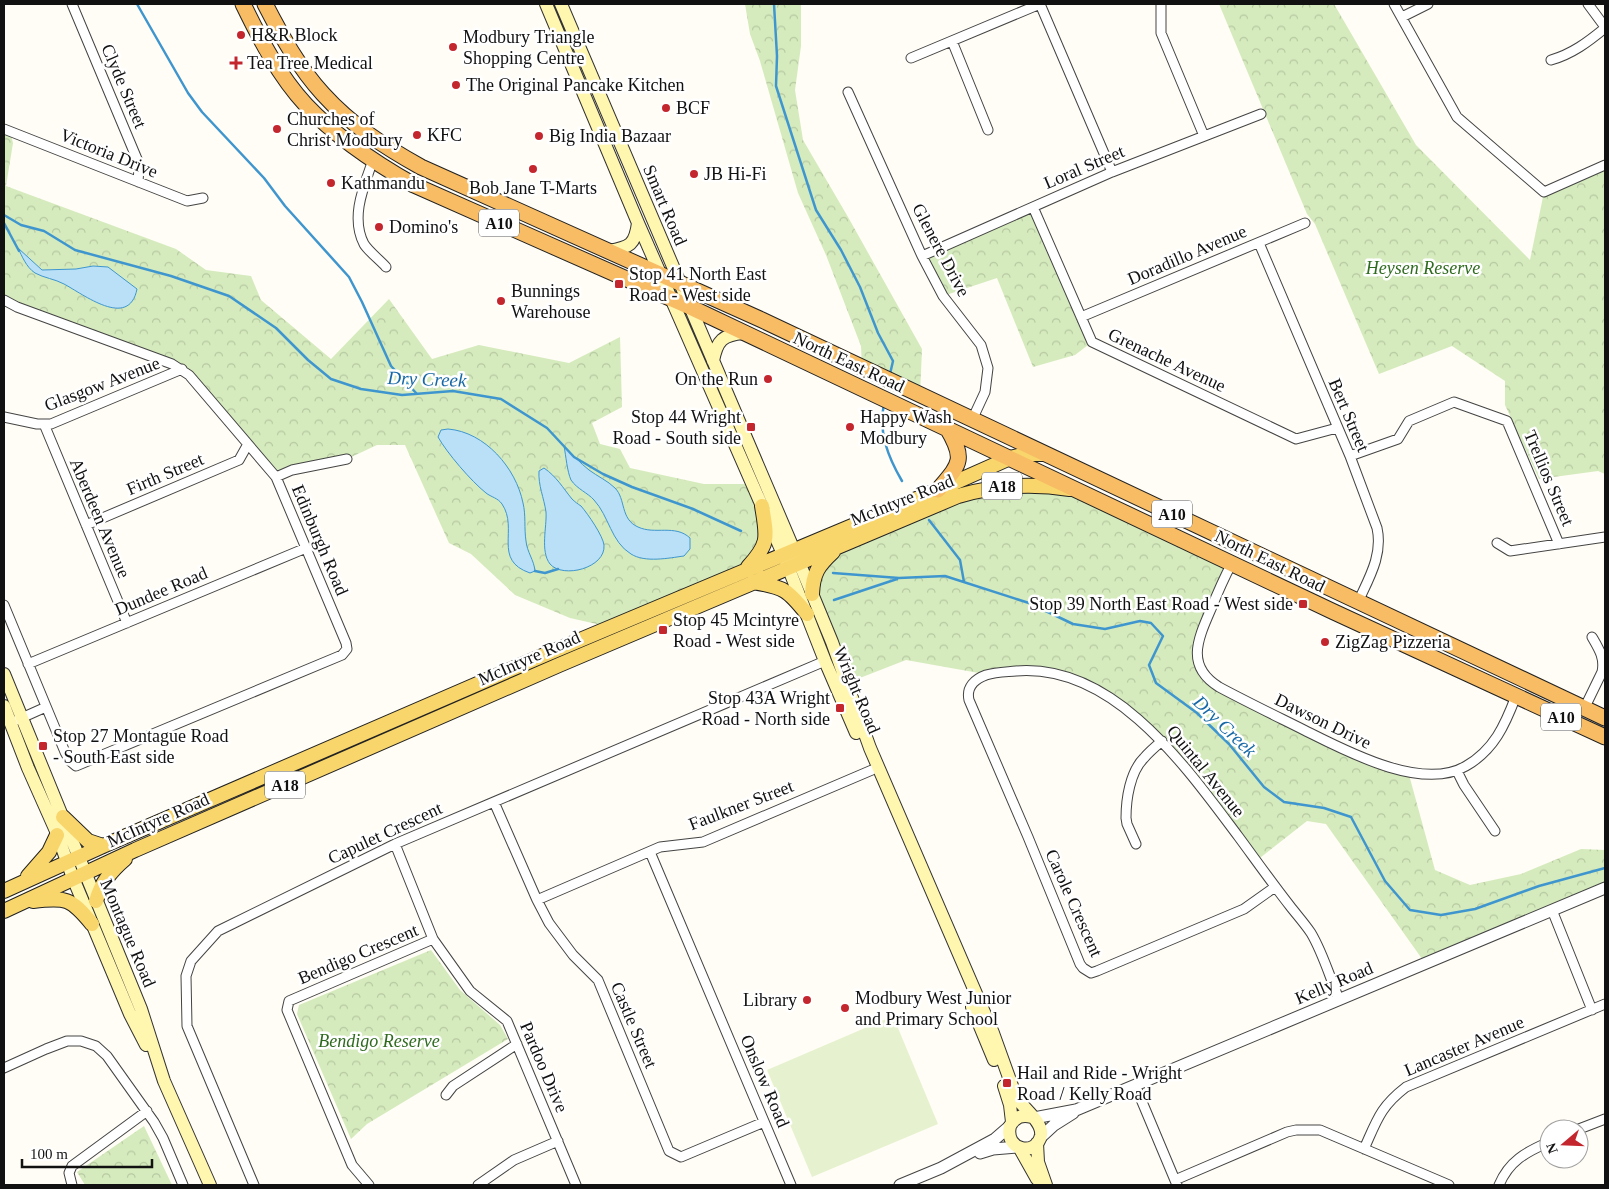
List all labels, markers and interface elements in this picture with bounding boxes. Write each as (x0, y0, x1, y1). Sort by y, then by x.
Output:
place label: H&R Block (251, 25, 338, 45)
place label: Modbury Triangle Shopping Centre (463, 27, 595, 68)
marker: H&R Block (235, 29, 247, 41)
street label: Clyde Street (97, 41, 151, 131)
marker: Modbury Triangle Shopping Centre (447, 41, 459, 53)
place label: Tea Tree Medical (247, 53, 373, 73)
marker: Tea Tree Medical (229, 56, 243, 70)
place label: The Original Pancake Kitchen (466, 75, 684, 95)
marker: The Original Pancake Kitchen (450, 79, 462, 91)
place label: BCF (676, 98, 710, 118)
marker: BCF (660, 102, 672, 114)
place label: Churches of Christ Modbury (287, 109, 403, 150)
marker: Churches of Christ Modbury (271, 123, 283, 135)
street label: Victoria Drive (57, 124, 161, 182)
place label: KFC (427, 125, 462, 145)
place label: Big India Bazaar (549, 126, 671, 146)
marker: KFC (411, 129, 423, 141)
marker: Big India Bazaar (533, 130, 545, 142)
street label: Loral Street (1041, 141, 1127, 193)
street label: Smart Road (639, 162, 691, 248)
marker: Bob Jane T-Marts (527, 163, 539, 175)
place label: JB Hi-Fi (704, 164, 767, 184)
marker: JB Hi-Fi (688, 168, 700, 180)
place label: Kathmandu (341, 173, 425, 193)
marker: Kathmandu (325, 177, 337, 189)
place label: Bob Jane T-Marts (469, 178, 597, 198)
street label: Glenere Drive (908, 200, 974, 300)
road number: A10 (479, 210, 519, 237)
place label: Domino's (389, 217, 458, 237)
marker: Domino's (373, 221, 385, 233)
street label: Doradillo Avenue (1125, 221, 1249, 289)
park label: Heysen Reserve (1365, 258, 1480, 278)
place label: Stop 41 North East Road - West side (629, 264, 767, 305)
marker: Stop 41 North East Road - West side (613, 278, 625, 290)
place label: Bunnings Warehouse (511, 281, 591, 322)
marker: Bunnings Warehouse (495, 295, 507, 307)
street label: Grenache Avenue (1105, 324, 1229, 396)
street label: North East Road (790, 328, 908, 396)
street label: Glasgow Avenue (41, 353, 163, 415)
water label: Dry Creek (386, 367, 467, 391)
place label: On the Run (675, 369, 758, 389)
marker: On the Run (762, 373, 774, 385)
street label: Bert Street (1325, 375, 1373, 455)
place label: Stop 44 Wright Road - South side (613, 407, 741, 448)
place label: Happy Wash Modbury (860, 407, 952, 448)
marker: Stop 44 Wright Road - South side (745, 421, 757, 433)
marker: Happy Wash Modbury (844, 421, 856, 433)
street label: Trellios Street (1520, 427, 1578, 529)
street label: Firth Street (124, 449, 206, 499)
street label: Aberdeen Avenue (66, 455, 134, 581)
street label: McIntyre Road (848, 470, 956, 530)
road number: A18 (982, 472, 1022, 500)
street label: Edinburgh Road (288, 482, 352, 598)
road number: A10 (1152, 500, 1192, 528)
street label: North East Road (1212, 526, 1328, 596)
street label: Dundee Road (112, 563, 210, 619)
place label: Stop 39 North East Road - West side (1029, 594, 1293, 614)
marker: Stop 39 North East Road - West side (1297, 598, 1309, 610)
place label: Stop 45 Mcintyre Road - West side (673, 610, 799, 651)
marker: Stop 45 Mcintyre Road - West side (657, 624, 669, 636)
street label: McIntyre Road (475, 627, 583, 689)
place label: ZigZag Pizzeria (1335, 632, 1450, 652)
marker: ZigZag Pizzeria (1319, 636, 1331, 648)
street label: Wright Road (830, 643, 884, 737)
place label: Stop 43A Wright Road - North side (702, 688, 830, 729)
street label: Dawson Drive (1272, 689, 1374, 753)
water label: Dry Creek (1189, 690, 1261, 761)
marker: Stop 43A Wright Road - North side (834, 702, 846, 714)
road number: A10 (1541, 704, 1581, 730)
street label: Quintal Avenue (1163, 721, 1249, 821)
place label: Stop 27 Montague Road - South East side (53, 726, 229, 767)
marker: Stop 27 Montague Road - South East side (37, 740, 49, 752)
road number: A18 (265, 772, 305, 798)
street label: Faulkner Street (686, 776, 796, 834)
street label: McIntyre Road (104, 789, 212, 851)
street label: Capulet Crescent (325, 798, 445, 868)
street label: Carole Crescent (1041, 846, 1107, 960)
street label: Montague Road (96, 876, 160, 990)
street label: Bendigo Crescent (295, 920, 421, 988)
street label: Kelly Road (1292, 958, 1376, 1008)
street label: Castle Street (607, 979, 661, 1071)
place label: Modbury West Junior and Primary School (855, 988, 1011, 1029)
place label: Library (743, 990, 797, 1010)
marker: Library (801, 994, 813, 1006)
marker: Modbury West Junior and Primary School (839, 1002, 851, 1014)
street label: Lancaster Avenue (1401, 1012, 1527, 1080)
street label: Pardoo Drive (516, 1019, 572, 1115)
park label: Bendigo Reserve (318, 1031, 440, 1051)
street label: Onslow Road (737, 1032, 793, 1130)
place label: Hail and Ride - Wright Road / Kelly Road (1017, 1063, 1182, 1104)
marker: Hail and Ride - Wright Road / Kelly Road (1001, 1077, 1013, 1089)
north arrow (1539, 1119, 1589, 1169)
scale bar (22, 1136, 152, 1168)
text: N (1543, 1141, 1561, 1155)
text: 100 m (30, 1146, 68, 1162)

